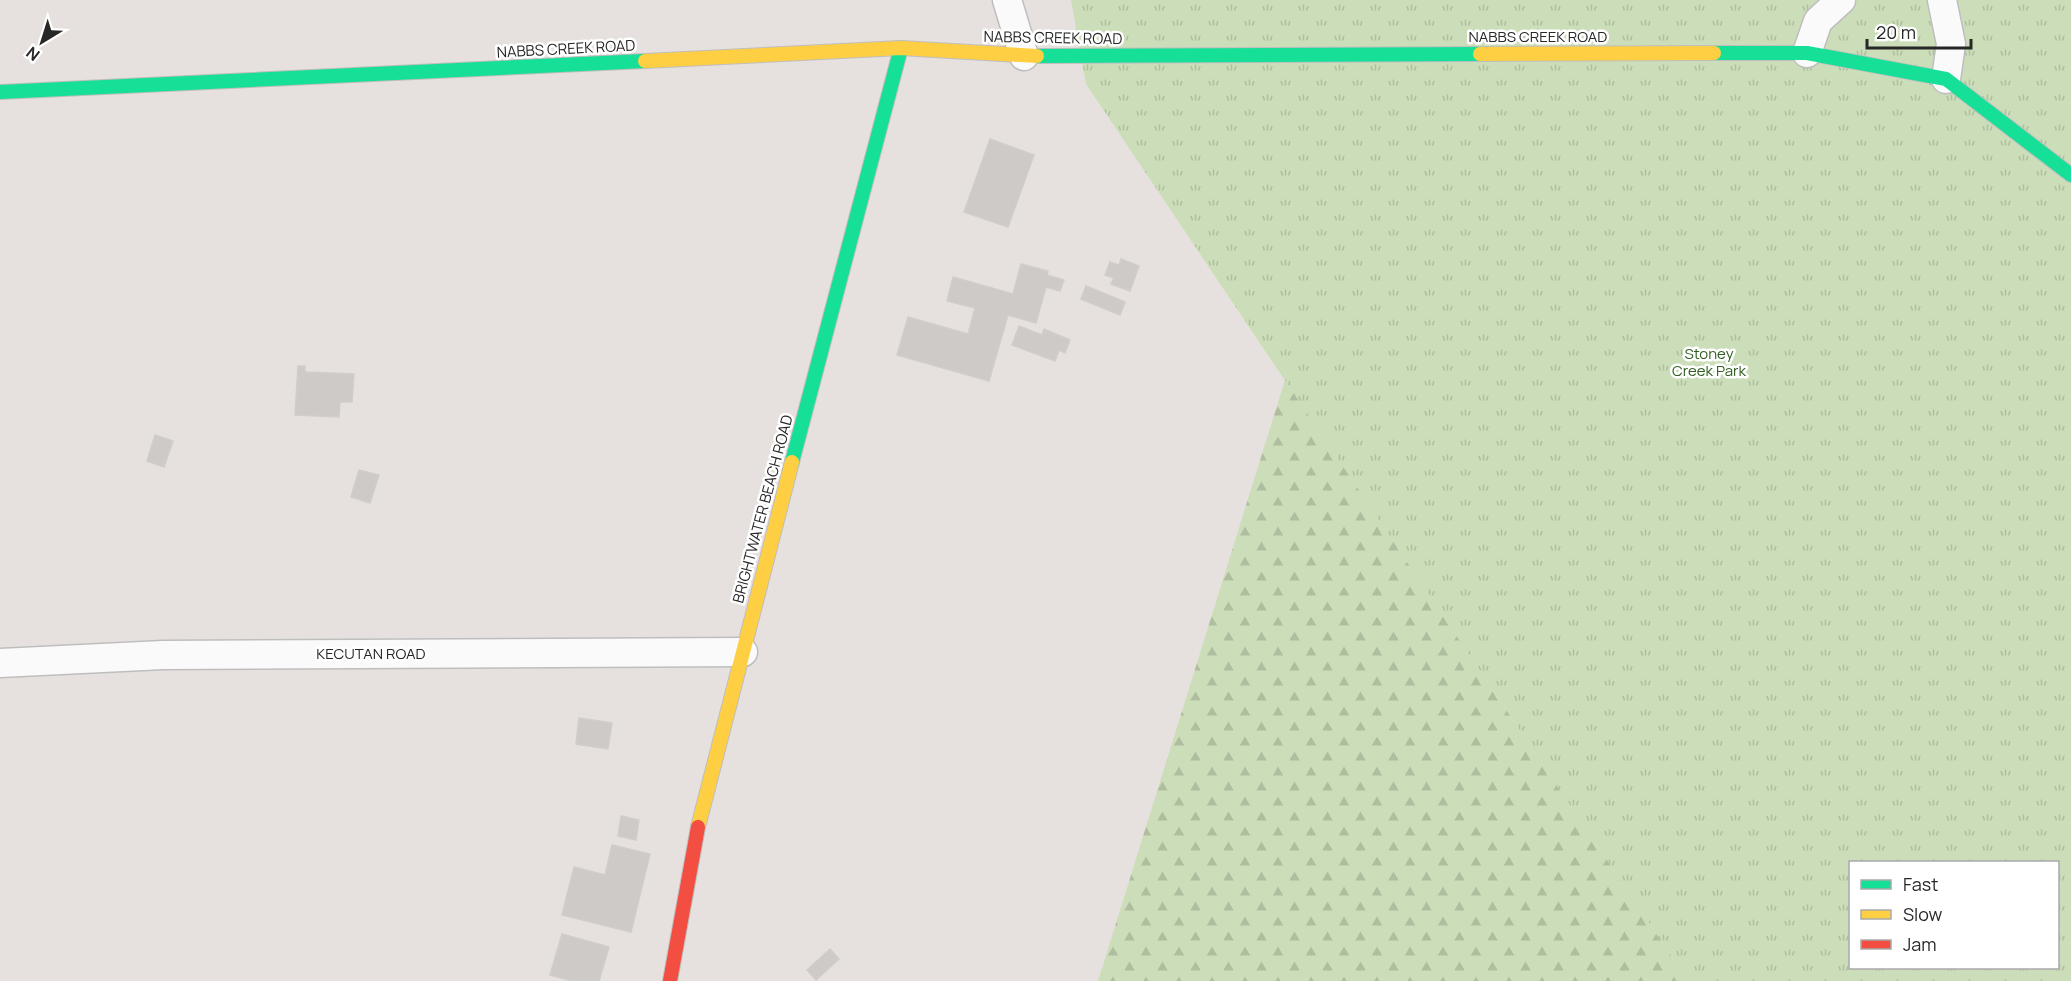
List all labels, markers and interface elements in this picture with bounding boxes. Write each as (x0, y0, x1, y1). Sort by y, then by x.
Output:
north arrow (12, 12, 72, 72)
scale bar (1867, 12, 1970, 50)
text: 20 m (1876, 20, 1916, 44)
street label: NABBS CREEK ROAD (983, 26, 1123, 49)
street label: NABBS CREEK ROAD (1469, 26, 1607, 47)
street label: NABBS CREEK ROAD (496, 34, 636, 63)
text: N (21, 42, 44, 66)
park label: Stoney Creek Park (1672, 343, 1746, 381)
street label: BRIGHTWATER BEACH ROAD (727, 412, 798, 605)
street label: KECUTAN ROAD (316, 643, 426, 664)
legend (1849, 861, 2059, 969)
text: Fast (1903, 872, 1938, 896)
text: Slow (1903, 902, 1943, 926)
text: Jam (1903, 932, 1937, 956)

